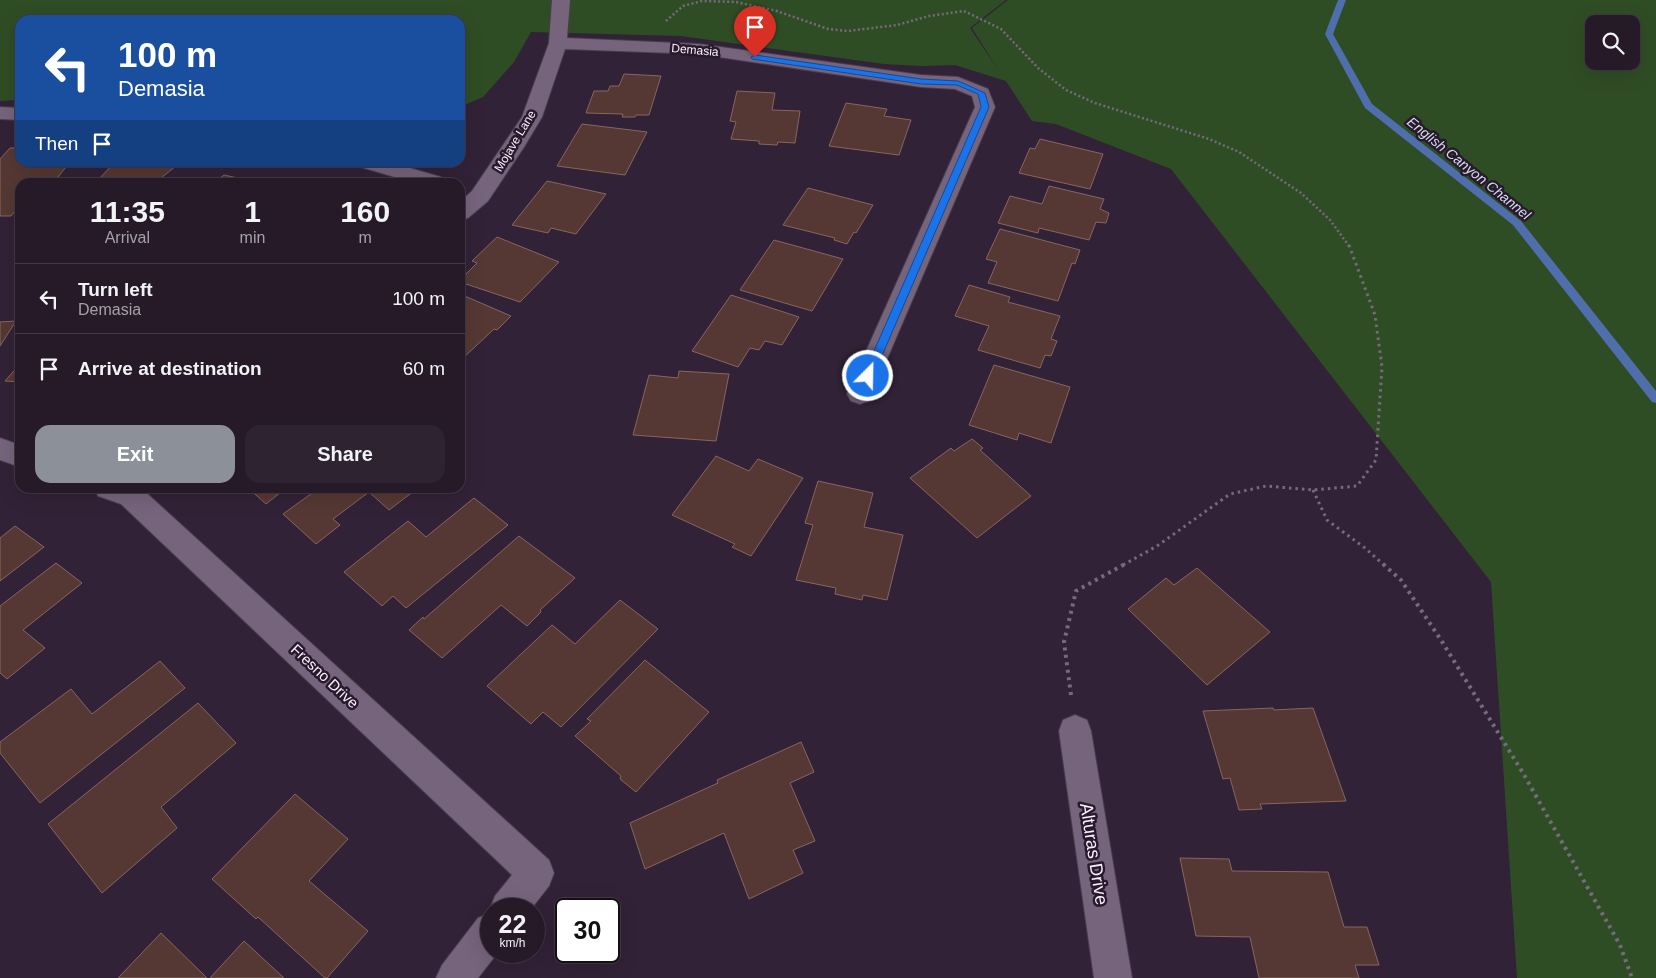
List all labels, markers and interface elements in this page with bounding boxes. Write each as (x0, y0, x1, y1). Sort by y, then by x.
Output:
pin (734, 6, 776, 57)
icon: arrive (741, 13, 769, 41)
map controls (1585, 15, 1640, 70)
button: search (1585, 15, 1640, 70)
icon: left (35, 35, 100, 100)
text: 100 m (118, 35, 217, 74)
street label: Demasia (671, 41, 720, 59)
text: Demasia (118, 76, 205, 101)
street label: Mojave Lane (491, 108, 539, 174)
water label: English Canyon Channel (1404, 113, 1535, 223)
icon: arrive (88, 130, 116, 158)
text: Then (35, 133, 78, 154)
text: 11:35 (90, 195, 165, 228)
text: 1 (244, 195, 261, 228)
text: 160 (340, 195, 390, 228)
text: Arrival (105, 229, 150, 246)
text: min (240, 229, 265, 246)
text: m (359, 229, 372, 246)
text: Turn left (78, 279, 153, 300)
icon: left (35, 285, 63, 313)
text: 100 m (392, 288, 445, 309)
text: Demasia (78, 301, 141, 318)
position arrow (841, 349, 893, 401)
icon: arrive (35, 355, 63, 383)
text: Arrive at destination (78, 358, 262, 379)
text: 60 m (403, 358, 445, 379)
button: Exit (35, 425, 235, 483)
button: Share (245, 425, 445, 483)
street label: Fresno Drive (288, 641, 362, 711)
street label: Alturas Drive (1076, 802, 1112, 906)
speed limit sign: 30 (555, 898, 620, 963)
text: 22 (499, 910, 526, 938)
text: km/h (499, 936, 526, 950)

